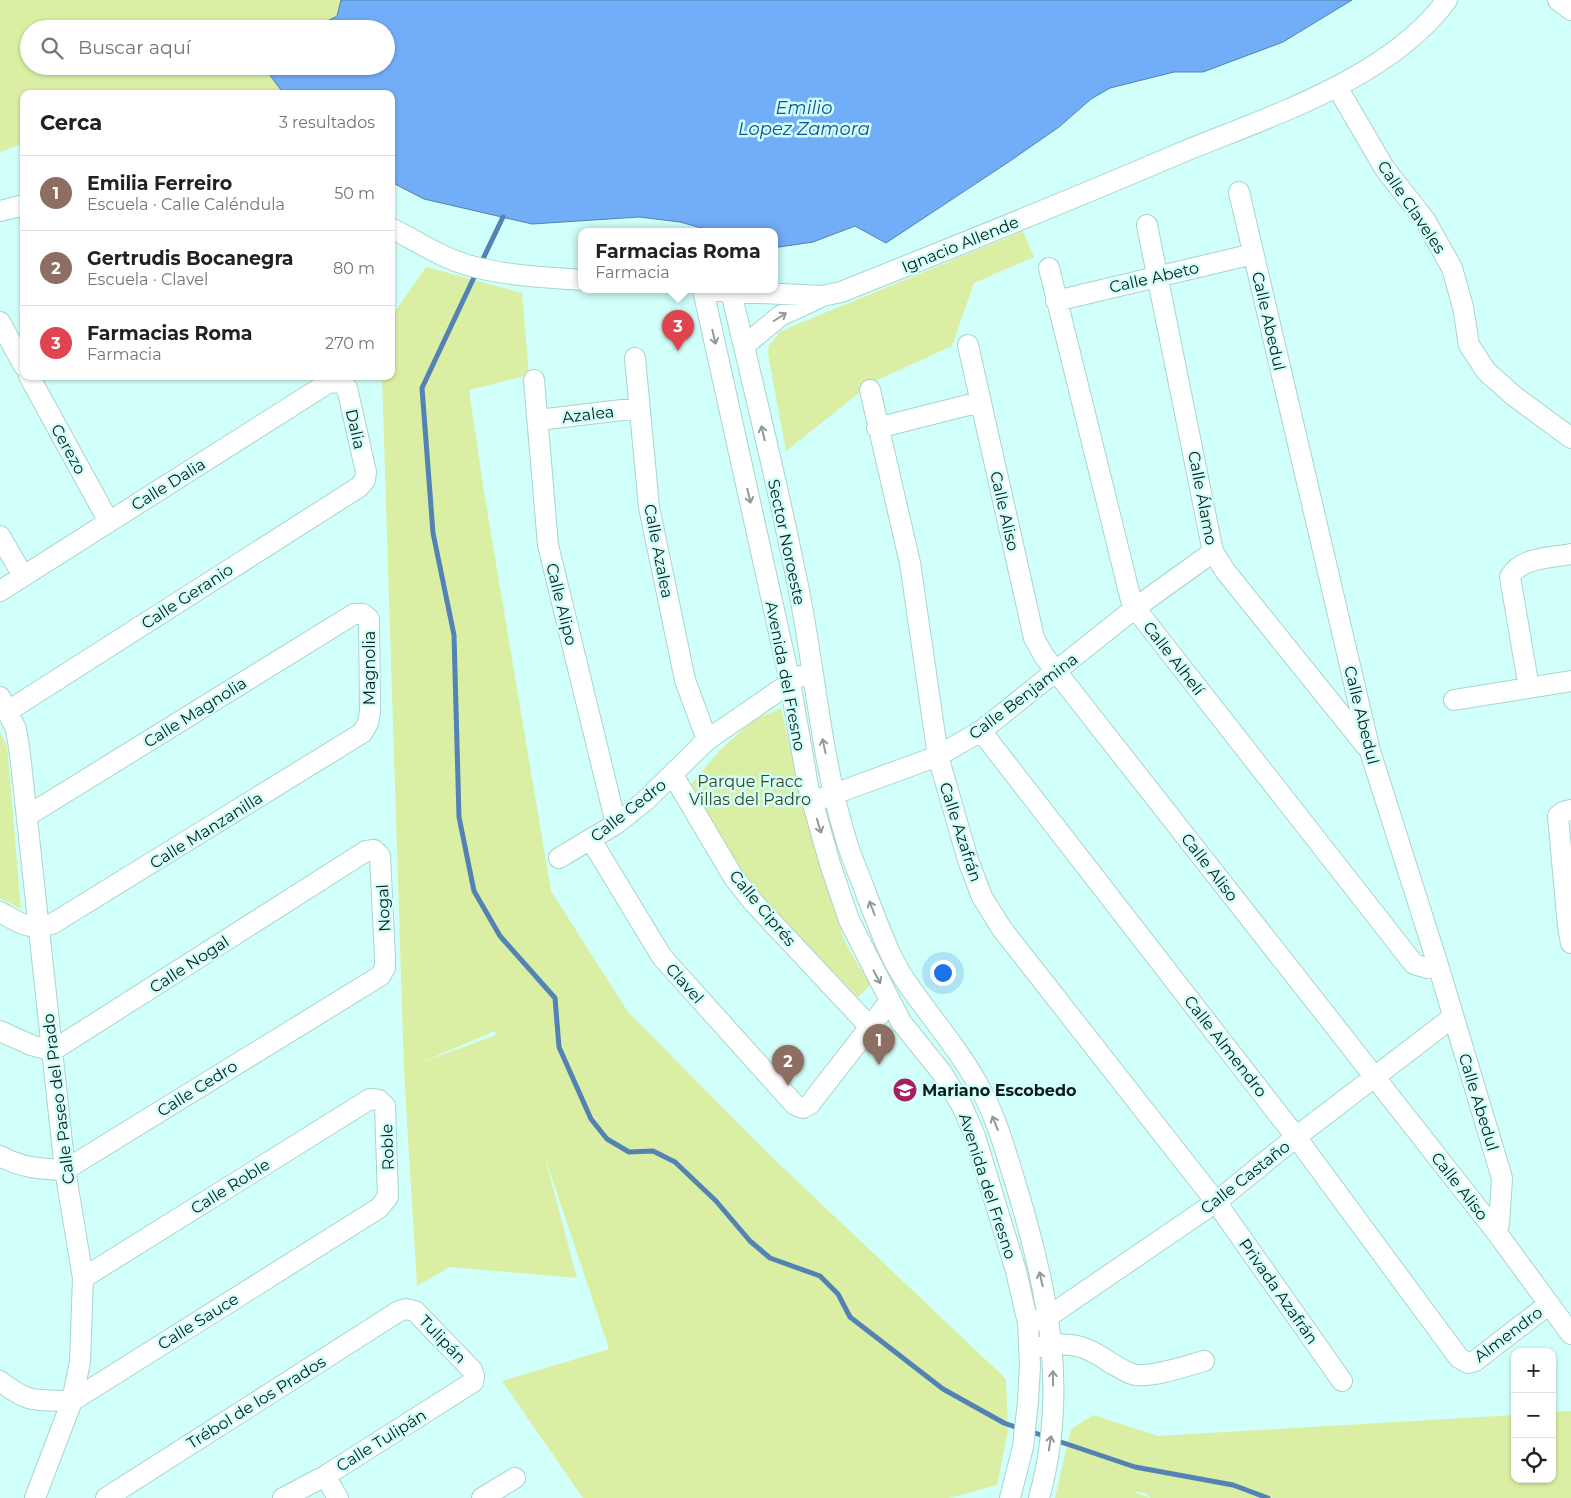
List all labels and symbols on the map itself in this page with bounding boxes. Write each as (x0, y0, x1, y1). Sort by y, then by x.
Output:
water label: Emilio Lopez Zamora (738, 97, 870, 140)
street label: Calle Claveles (1374, 157, 1450, 257)
street label: Ignacio Allende (899, 212, 1021, 277)
street label: Calle Abeto (1107, 258, 1201, 297)
street label: Calle Abedul (1248, 270, 1289, 372)
pin: 3 (662, 310, 694, 351)
one-way arrow (773, 312, 787, 322)
one-way arrow (709, 329, 719, 345)
street label: Azalea (561, 402, 615, 427)
street label: Dalia (342, 407, 369, 451)
street label: Cerezo (47, 421, 90, 478)
one-way arrow (758, 425, 767, 441)
street label: Calle Álamo (1184, 449, 1221, 547)
street label: Calle Dalia (128, 454, 209, 515)
street label: Calle Aliso (986, 469, 1023, 553)
street label: Sector Noroeste (764, 477, 809, 607)
one-way arrow (745, 488, 754, 504)
street label: Calle Azalea (640, 502, 677, 600)
street label: Calle Geranio (138, 560, 237, 633)
street label: Calle Alipo (542, 561, 581, 647)
street label: Avenida del Fresno (762, 600, 809, 753)
street label: Calle Alhelí (1139, 618, 1209, 699)
street label: Magnolia (360, 631, 379, 705)
street label: Calle Benjamina (965, 649, 1081, 743)
street label: Calle Abedul (1340, 664, 1383, 766)
street label: Calle Magnolia (140, 673, 250, 752)
one-way arrow (819, 739, 828, 755)
park label: Parque Fracc Villas del Padro (689, 772, 811, 809)
street label: Calle Cedro (587, 775, 670, 846)
street label: Calle Azafrán (935, 780, 986, 884)
street label: Calle Manzanilla (146, 788, 266, 873)
one-way arrow (814, 818, 824, 834)
street label: Calle Aliso (1177, 830, 1242, 905)
street label: Calle Ciprés (725, 866, 800, 950)
street label: Nogal (373, 884, 394, 932)
one-way arrow (867, 900, 876, 916)
street label: Calle Nogal (146, 932, 233, 997)
street label: Clavel (662, 959, 708, 1007)
your location (930, 960, 956, 986)
one-way arrow (873, 969, 882, 984)
street label: Calle Almendro (1180, 992, 1271, 1101)
street label: Calle Paseo del Prado (39, 1013, 78, 1185)
pin: 1 (863, 1024, 895, 1065)
pin: 2 (772, 1045, 804, 1086)
street label: Calle Abedul (1455, 1051, 1502, 1153)
street label: Calle Cedro (154, 1056, 241, 1121)
school or university icon: Mariano Escobedo (892, 1077, 918, 1103)
place label: Mariano Escobedo (922, 1081, 1077, 1100)
street label: Avenida del Fresno (955, 1111, 1020, 1261)
one-way arrow (990, 1116, 999, 1131)
street label: Roble (377, 1123, 398, 1171)
street label: Calle Castaño (1197, 1137, 1294, 1218)
street label: Calle Aliso (1427, 1149, 1492, 1224)
street label: Calle Roble (187, 1155, 273, 1218)
street label: Privada Azafrán (1235, 1235, 1322, 1348)
one-way arrow (1036, 1271, 1045, 1287)
street label: Calle Sauce (154, 1289, 242, 1354)
street label: Almendro (1471, 1303, 1546, 1366)
street label: Tulipán (415, 1311, 470, 1367)
street label: Trébol de los Prados (183, 1352, 329, 1453)
one-way arrow (1048, 1371, 1058, 1387)
street label: Calle Tulipán (333, 1405, 430, 1476)
one-way arrow (1045, 1435, 1055, 1451)

